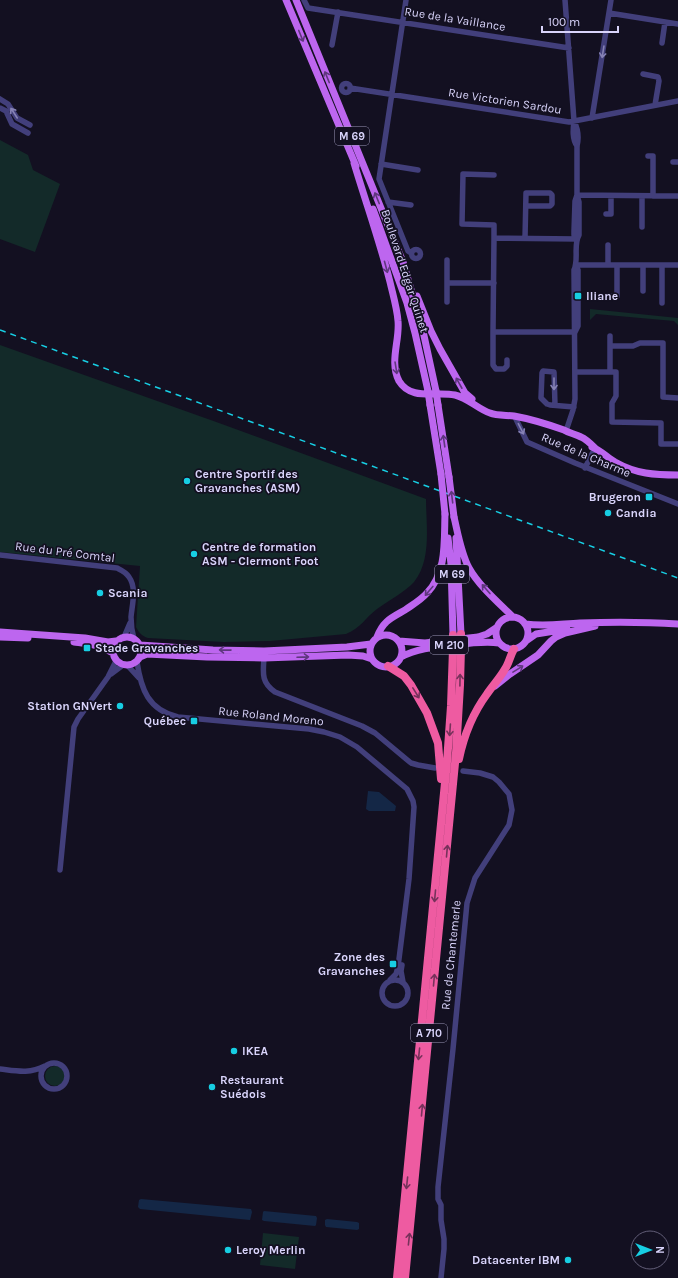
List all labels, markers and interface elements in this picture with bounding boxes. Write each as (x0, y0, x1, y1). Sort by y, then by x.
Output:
street label: Rue de la Vaillance (404, 4, 506, 34)
scale bar (542, 8, 618, 34)
text: 100 m (548, 15, 580, 29)
one-way arrow (298, 30, 305, 42)
one-way arrow (599, 45, 607, 58)
one-way arrow (323, 72, 331, 84)
street label: Rue Victorien Sardou (447, 85, 563, 117)
one-way arrow (10, 107, 18, 119)
road number: M 69 (335, 127, 369, 145)
one-way arrow (372, 192, 380, 204)
street label: Boulevard Edgar Quinet (378, 208, 432, 335)
one-way arrow (383, 260, 391, 273)
place label: Iliane (586, 289, 618, 303)
marker: Iliane (573, 291, 583, 301)
one-way arrow (392, 361, 400, 374)
one-way arrow (455, 377, 463, 389)
one-way arrow (551, 377, 558, 390)
one-way arrow (518, 423, 525, 435)
street label: Rue de la Charme (539, 430, 633, 480)
one-way arrow (440, 435, 448, 448)
place label: Centre Sportif des Gravanches (ASM) (195, 467, 300, 495)
marker: Centre Sportif des Gravanches (ASM) (182, 476, 192, 486)
place label: Brugeron (589, 490, 641, 504)
one-way arrow (448, 491, 456, 504)
marker: Brugeron (644, 492, 654, 502)
place label: Candia (616, 506, 656, 520)
marker: Candia (603, 508, 613, 518)
street label: Rue du Pré Comtal (14, 539, 116, 565)
place label: Centre de formation ASM - Clermont Foot (202, 540, 319, 568)
marker: Centre de formation ASM - Clermont Foot (189, 549, 199, 559)
road number: M 69 (435, 565, 469, 583)
one-way arrow (481, 584, 490, 594)
one-way arrow (424, 585, 433, 596)
place label: Scania (108, 586, 147, 600)
marker: Scania (95, 588, 105, 598)
road number: M 210 (430, 636, 468, 654)
place label: Stade Gravanches (95, 641, 198, 655)
marker: Stade Gravanches (82, 643, 92, 653)
one-way arrow (219, 646, 232, 654)
one-way arrow (296, 653, 309, 660)
one-way arrow (512, 665, 524, 673)
one-way arrow (456, 674, 464, 687)
one-way arrow (412, 687, 420, 698)
place label: Station GNVert (27, 699, 112, 713)
marker: Station GNVert (115, 701, 125, 711)
street label: Rue Roland Moreno (218, 704, 324, 728)
place label: Québec (144, 714, 186, 728)
marker: Québec (189, 716, 199, 726)
one-way arrow (446, 723, 453, 736)
one-way arrow (443, 845, 450, 858)
one-way arrow (431, 889, 438, 902)
street label: Rue de Chantemerle (438, 900, 464, 1010)
place label: Zone des Gravanches (318, 950, 385, 978)
marker: Zone des Gravanches (388, 959, 398, 969)
one-way arrow (430, 974, 438, 987)
road number: A 710 (411, 1024, 447, 1042)
place label: IKEA (242, 1044, 269, 1058)
marker: IKEA (229, 1046, 239, 1056)
one-way arrow (416, 1047, 423, 1060)
place label: Restaurant Suédois (220, 1073, 284, 1101)
marker: Restaurant Suédois (207, 1082, 217, 1092)
one-way arrow (418, 1104, 425, 1117)
one-way arrow (403, 1176, 410, 1189)
north arrow (630, 1230, 670, 1270)
one-way arrow (405, 1233, 413, 1246)
place label: Leroy Merlin (236, 1243, 306, 1257)
marker: Leroy Merlin (223, 1245, 233, 1255)
text: N (653, 1246, 666, 1254)
place label: Datacenter IBM (472, 1253, 560, 1267)
marker: Datacenter IBM (563, 1255, 573, 1265)

